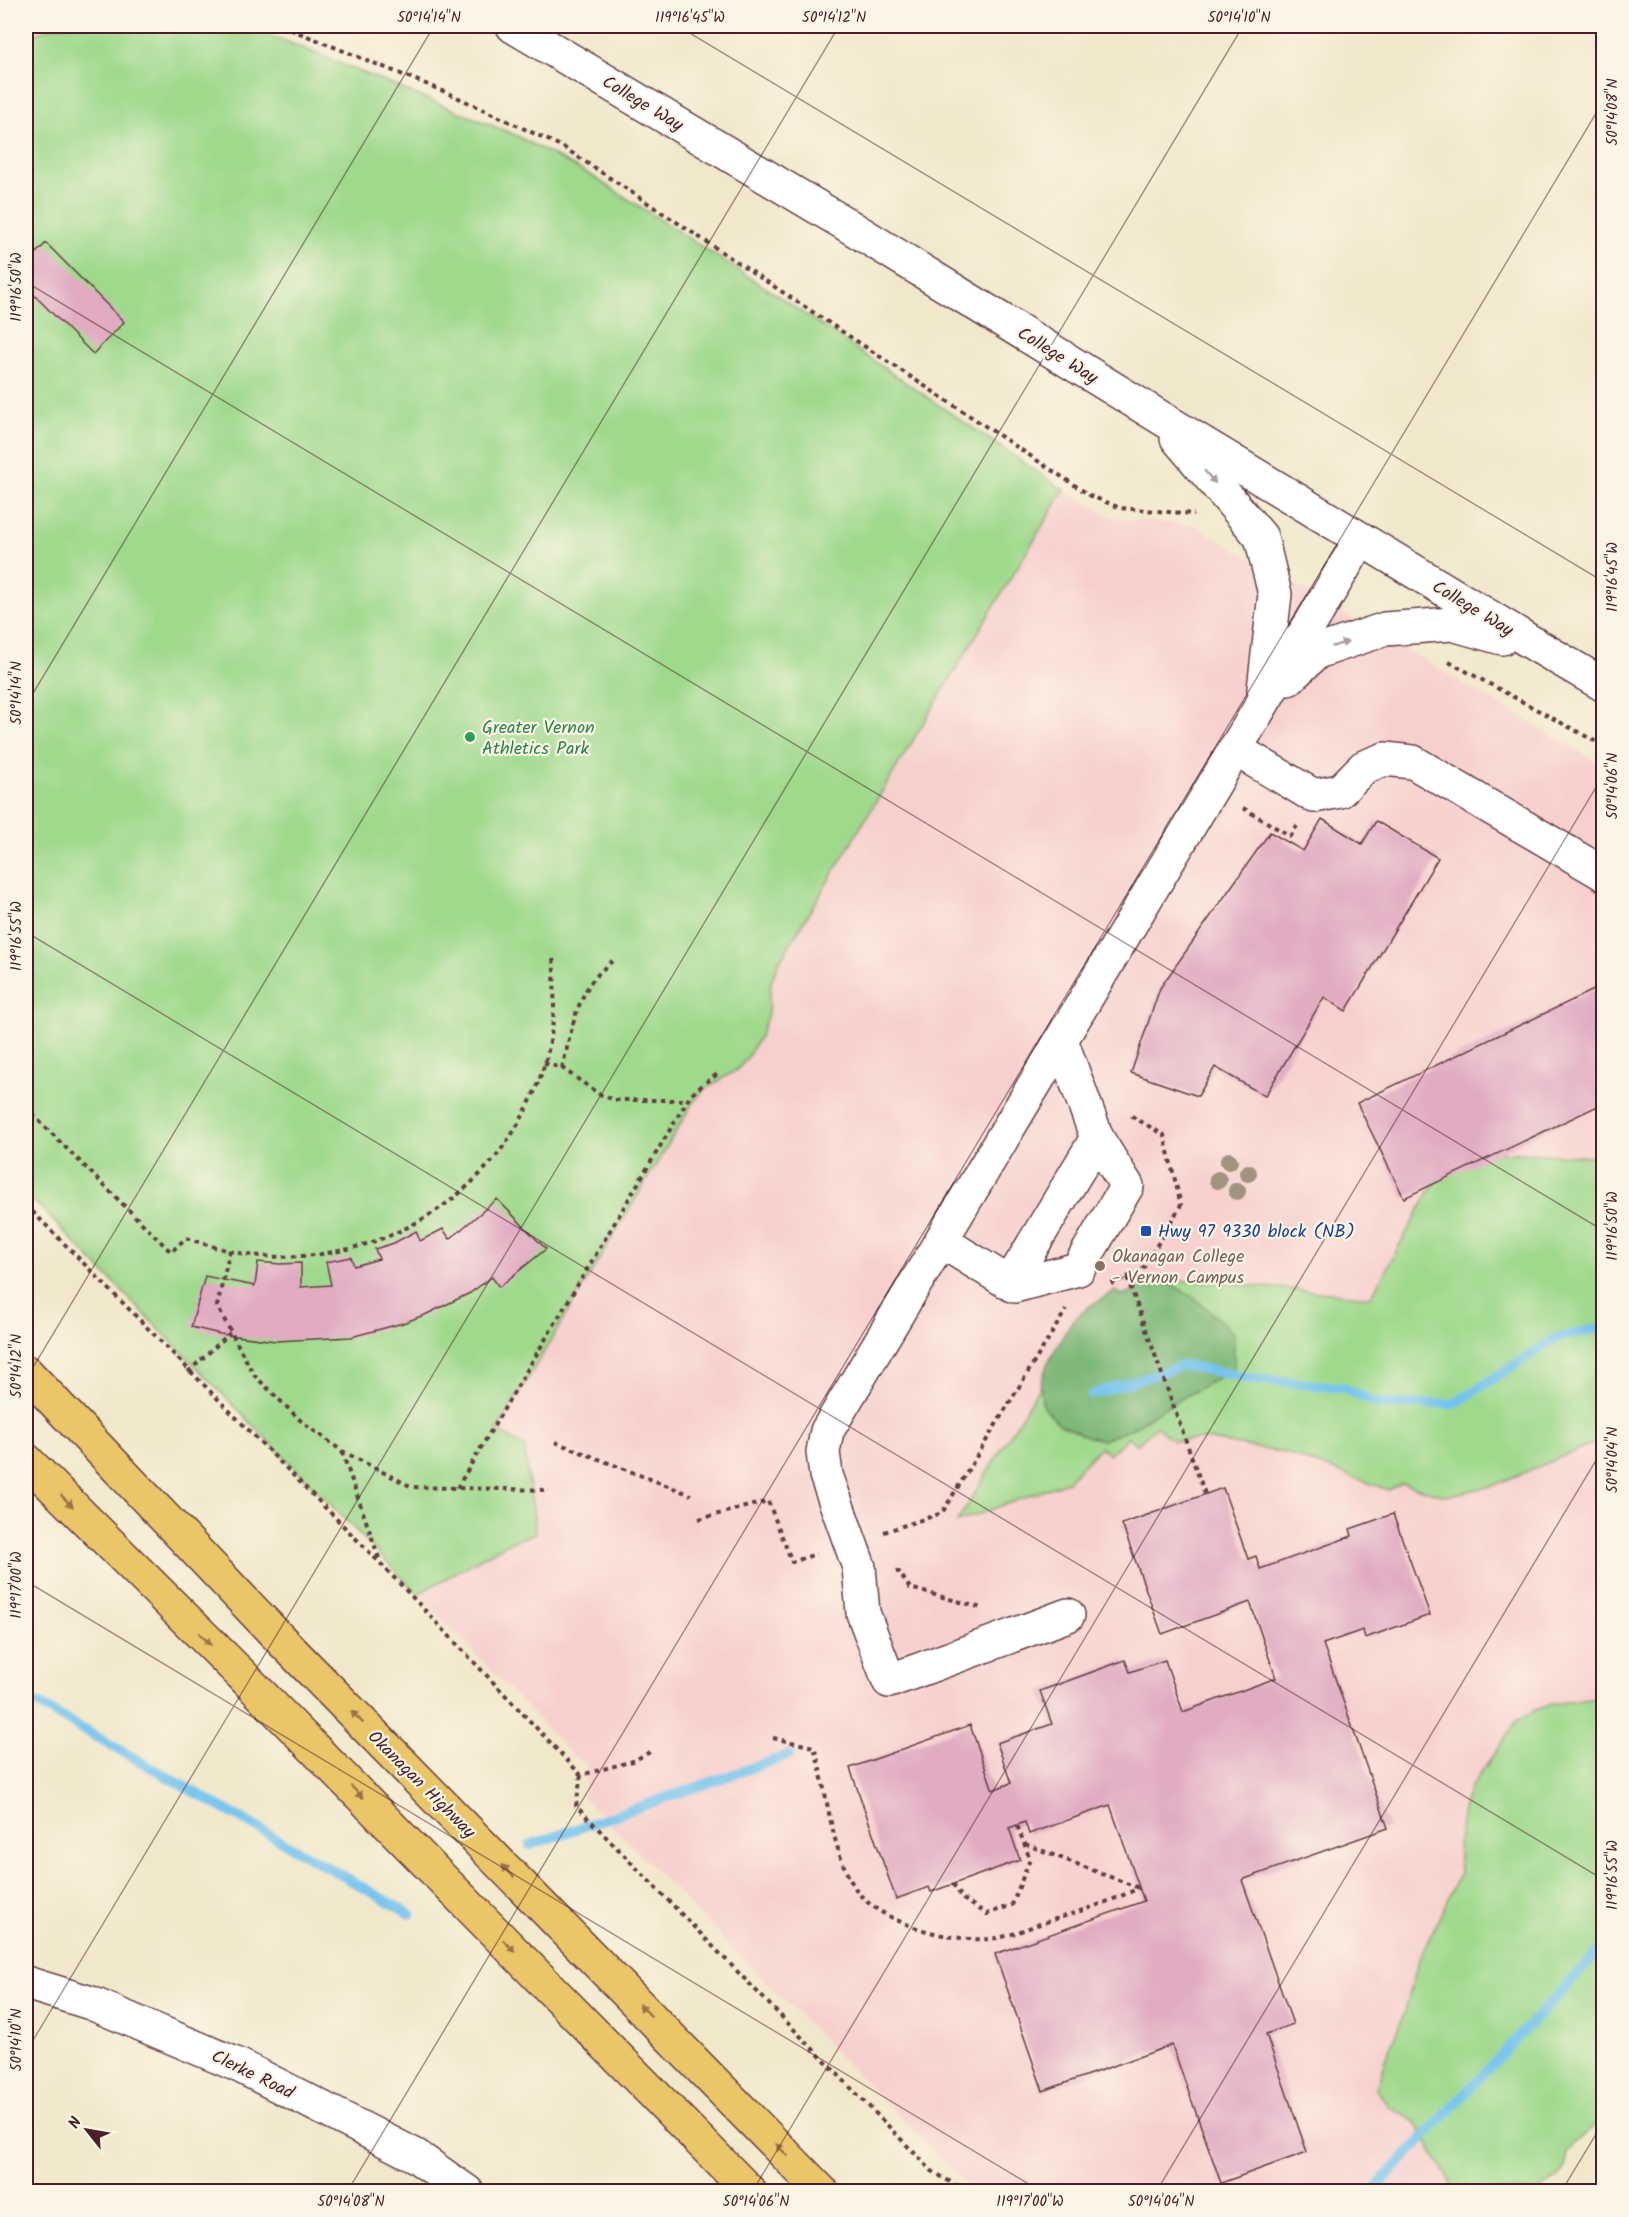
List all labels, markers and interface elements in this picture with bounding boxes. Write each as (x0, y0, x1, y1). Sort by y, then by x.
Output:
text: 50°14'14"N (397, 6, 461, 30)
text: 119°16'45"W (655, 6, 725, 30)
text: 50°14'12"N (802, 6, 866, 30)
text: 50°14'10"N (1207, 6, 1271, 30)
street label: College Way (596, 69, 689, 140)
text: 50°14'08"N (1601, 78, 1625, 146)
text: 119°16'50"W (5, 252, 29, 322)
street label: College Way (1011, 320, 1104, 393)
one-way arrow (1203, 469, 1216, 485)
text: 119°16'45"W (1601, 542, 1625, 612)
street label: College Way (1426, 574, 1519, 645)
one-way arrow (1331, 638, 1349, 648)
text: 50°14'14"N (5, 661, 29, 725)
place label: Greater Vernon Athletics Park (482, 714, 595, 764)
marker: Greater Vernon Athletics Park (463, 730, 477, 744)
text: 50°14'06"N (1601, 753, 1625, 819)
text: 119°16'55"W (5, 901, 29, 971)
text: 119°16'50"W (1601, 1191, 1625, 1261)
place label: Hwy 97 9330 block (NB) (1158, 1218, 1355, 1247)
marker: Hwy 97 9330 block (NB) (1139, 1224, 1153, 1238)
place label: Okanagan College - Vernon Campus (1112, 1243, 1244, 1293)
marker: Okanagan College - Vernon Campus (1093, 1259, 1107, 1273)
text: 50°14'12"N (5, 1334, 29, 1398)
text: 50°14'04"N (1601, 1427, 1625, 1493)
one-way arrow (60, 1494, 74, 1509)
text: 119°17'00"W (5, 1551, 29, 1619)
one-way arrow (198, 1631, 212, 1645)
one-way arrow (350, 1711, 364, 1725)
street label: Okanagan Highway (360, 1724, 482, 1846)
one-way arrow (350, 1785, 364, 1799)
text: 119°16'55"W (1601, 1840, 1625, 1910)
one-way arrow (502, 1865, 516, 1879)
one-way arrow (501, 1939, 515, 1953)
one-way arrow (638, 2003, 652, 2018)
text: 50°14'10"N (5, 2008, 29, 2072)
street label: Clerke Road (206, 2043, 300, 2108)
north arrow (57, 2100, 117, 2160)
text: N (62, 2112, 89, 2134)
one-way arrow (775, 2143, 789, 2157)
text: 50°14'08"N (317, 2190, 385, 2214)
text: 50°14'06"N (723, 2190, 789, 2214)
text: 119°17'00"W (996, 2190, 1064, 2214)
text: 50°14'04"N (1128, 2190, 1194, 2214)

